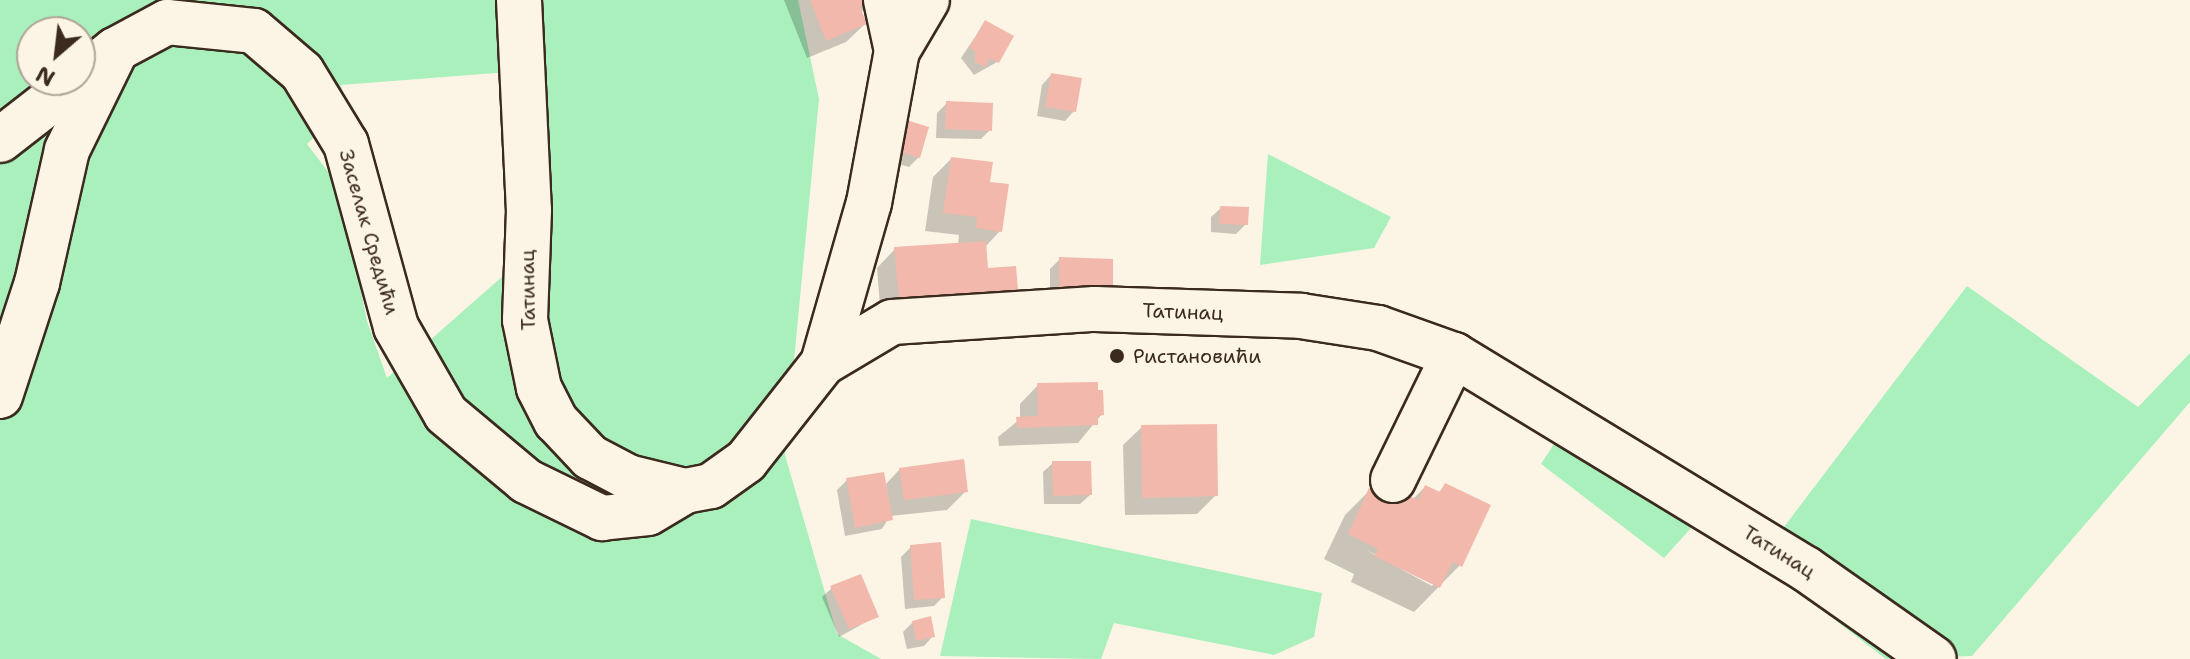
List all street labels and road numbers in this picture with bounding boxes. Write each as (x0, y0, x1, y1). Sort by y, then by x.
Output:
street label: Заселак Средићи (334, 147, 404, 317)
street label: Татинац (515, 249, 541, 331)
street label: Татинац (1142, 299, 1224, 325)
street label: Татинац (1738, 520, 1820, 584)

